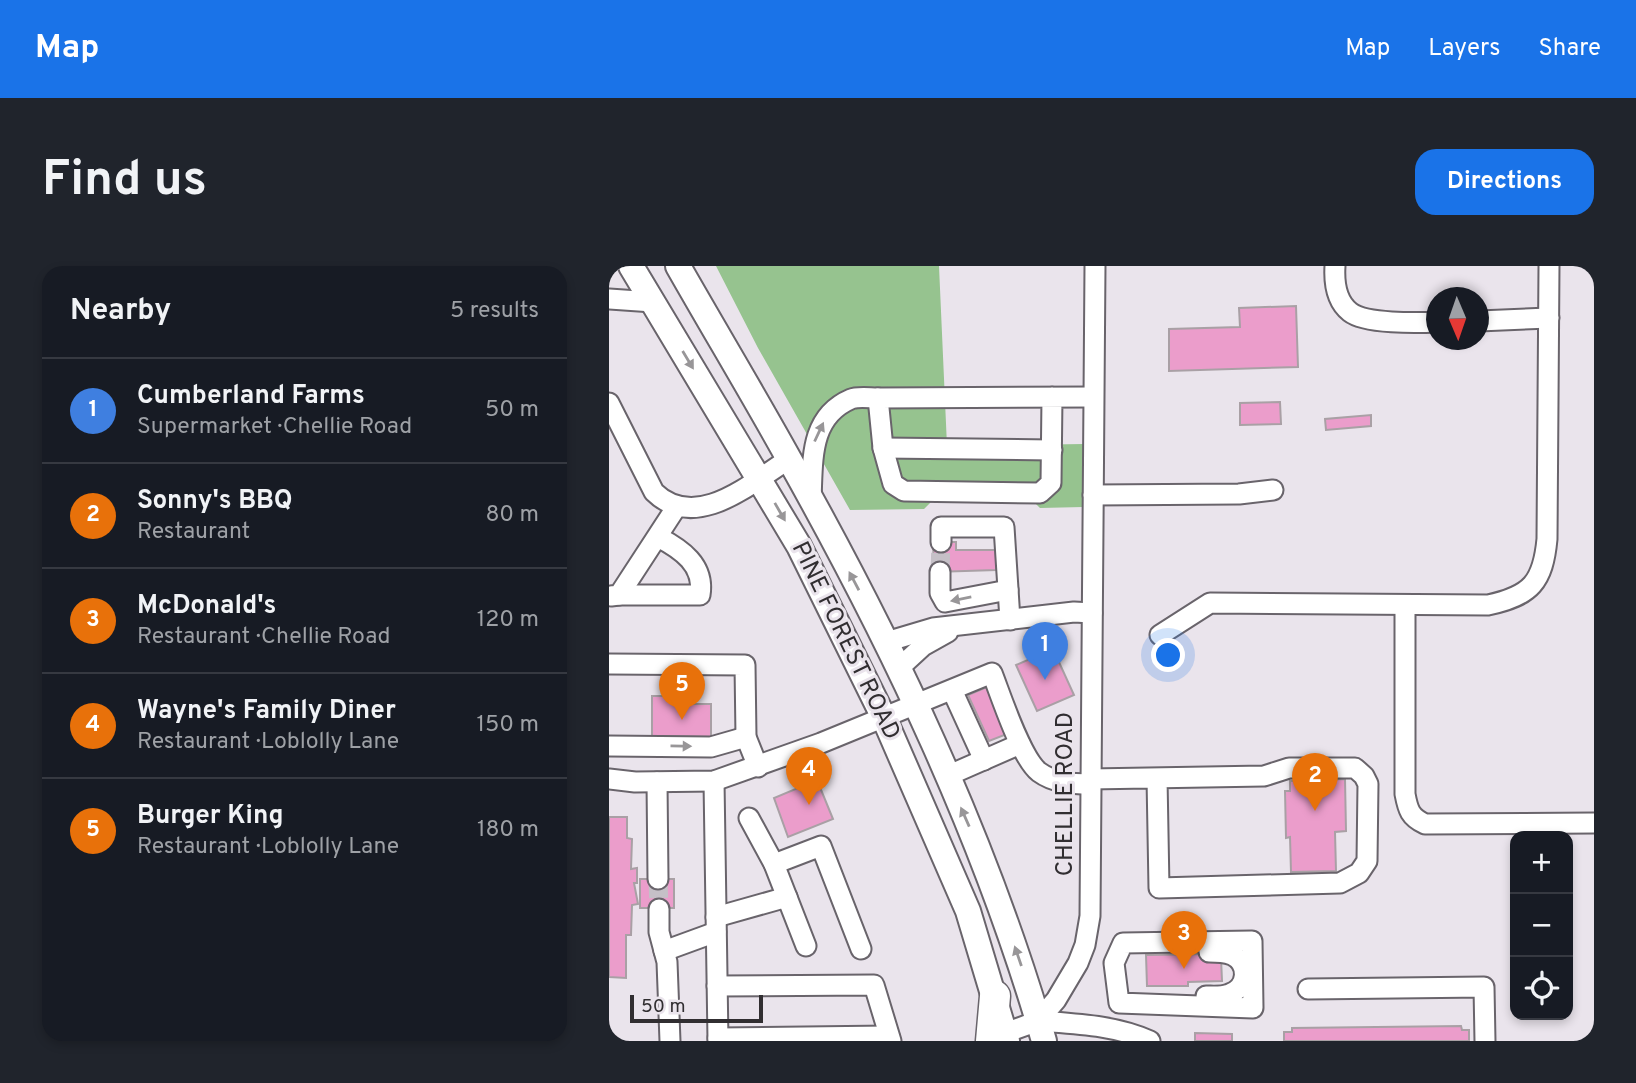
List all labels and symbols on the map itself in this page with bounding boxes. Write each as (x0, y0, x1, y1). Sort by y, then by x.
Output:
north arrow (1426, 287, 1489, 350)
one-way arrow (682, 351, 695, 370)
one-way arrow (813, 422, 825, 442)
one-way arrow (774, 502, 786, 521)
street label: PINE FOREST ROAD (784, 537, 906, 745)
one-way arrow (848, 572, 860, 591)
one-way arrow (950, 594, 972, 605)
pin: 1 (1022, 622, 1068, 680)
your location (1151, 638, 1185, 672)
pin: 5 (659, 662, 705, 720)
street label: CHELLIE ROAD (1051, 712, 1081, 876)
one-way arrow (671, 740, 693, 752)
pin: 4 (786, 747, 832, 805)
pin: 2 (1292, 753, 1338, 811)
one-way arrow (960, 807, 971, 827)
pin: 3 (1161, 911, 1207, 969)
one-way arrow (1012, 945, 1023, 966)
scale bar (630, 992, 763, 1024)

